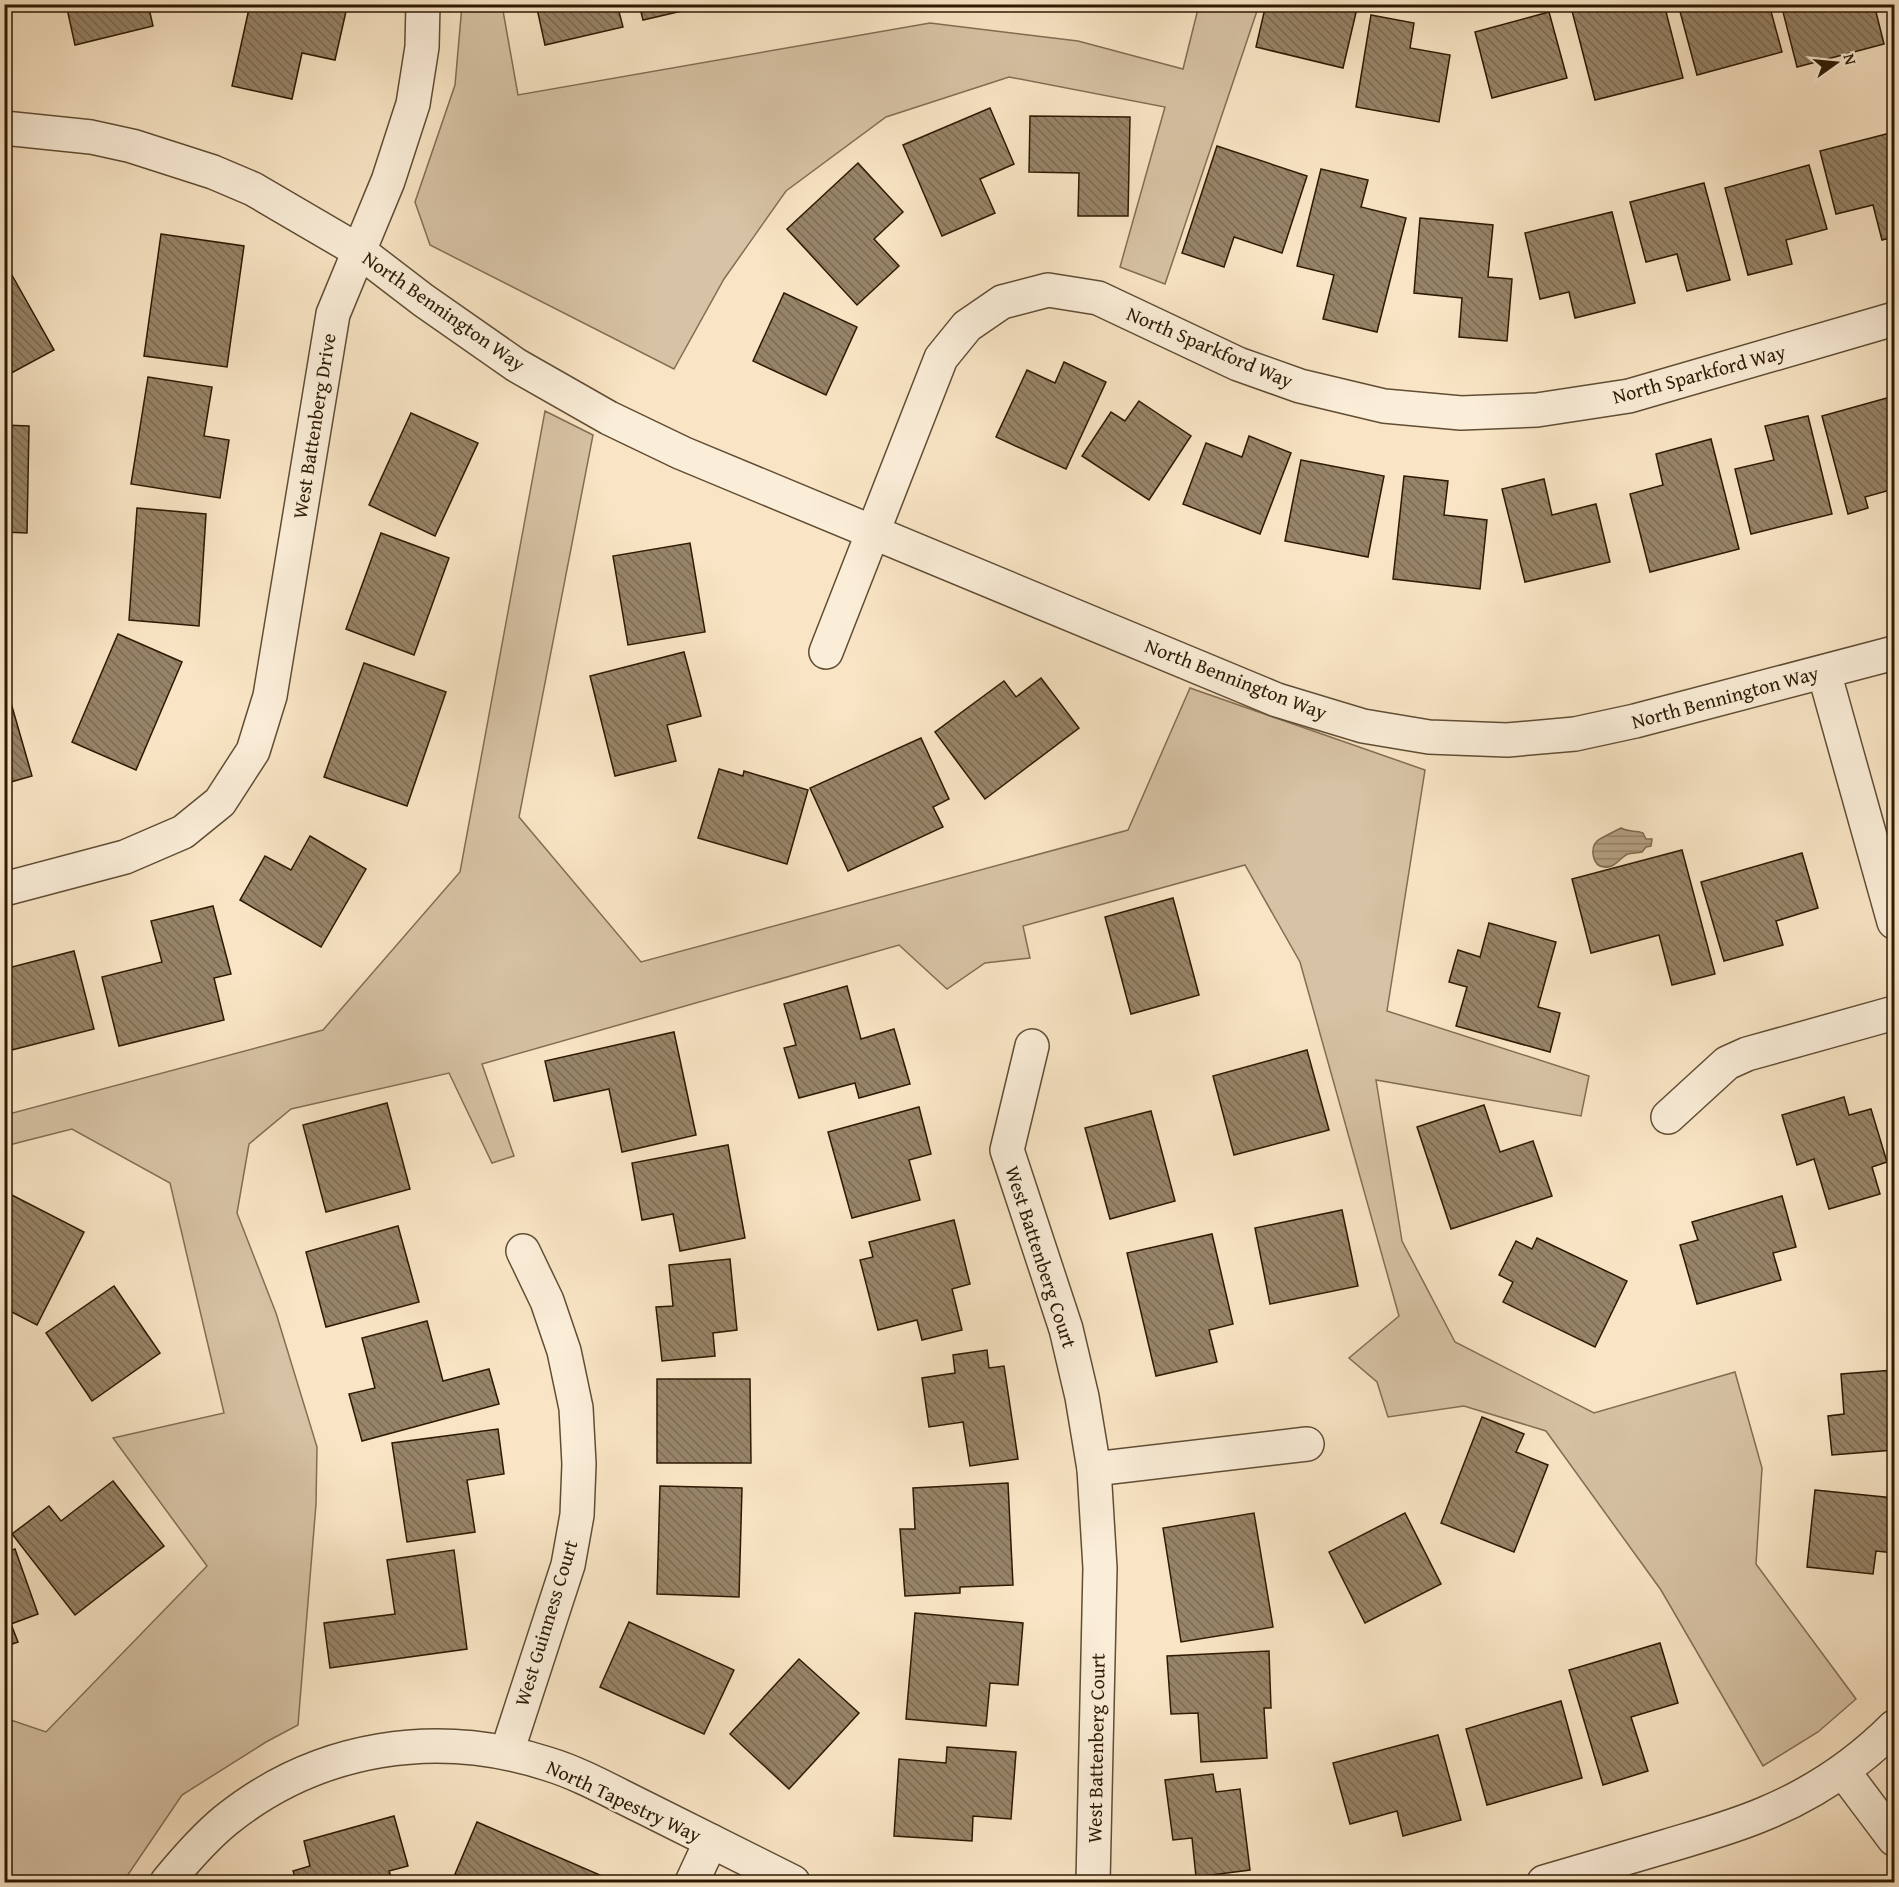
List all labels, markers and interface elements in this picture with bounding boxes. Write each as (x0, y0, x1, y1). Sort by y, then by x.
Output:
north arrow (1806, 33, 1866, 93)
text: N (1838, 51, 1864, 68)
street label: North Bennington Way (357, 243, 532, 378)
street label: North Sparkford Way (1123, 298, 1298, 395)
street label: West Battenberg Drive (284, 331, 343, 521)
street label: North Sparkford Way (1609, 336, 1789, 411)
street label: North Bennington Way (1141, 630, 1331, 727)
street label: North Bennington Way (1628, 658, 1822, 735)
street label: West Battenberg Court (998, 1162, 1085, 1352)
street label: West Guinness Court (506, 1536, 585, 1710)
street label: West Battenberg Court (1079, 1653, 1112, 1843)
street label: North Tapestry Way (542, 1752, 706, 1849)

